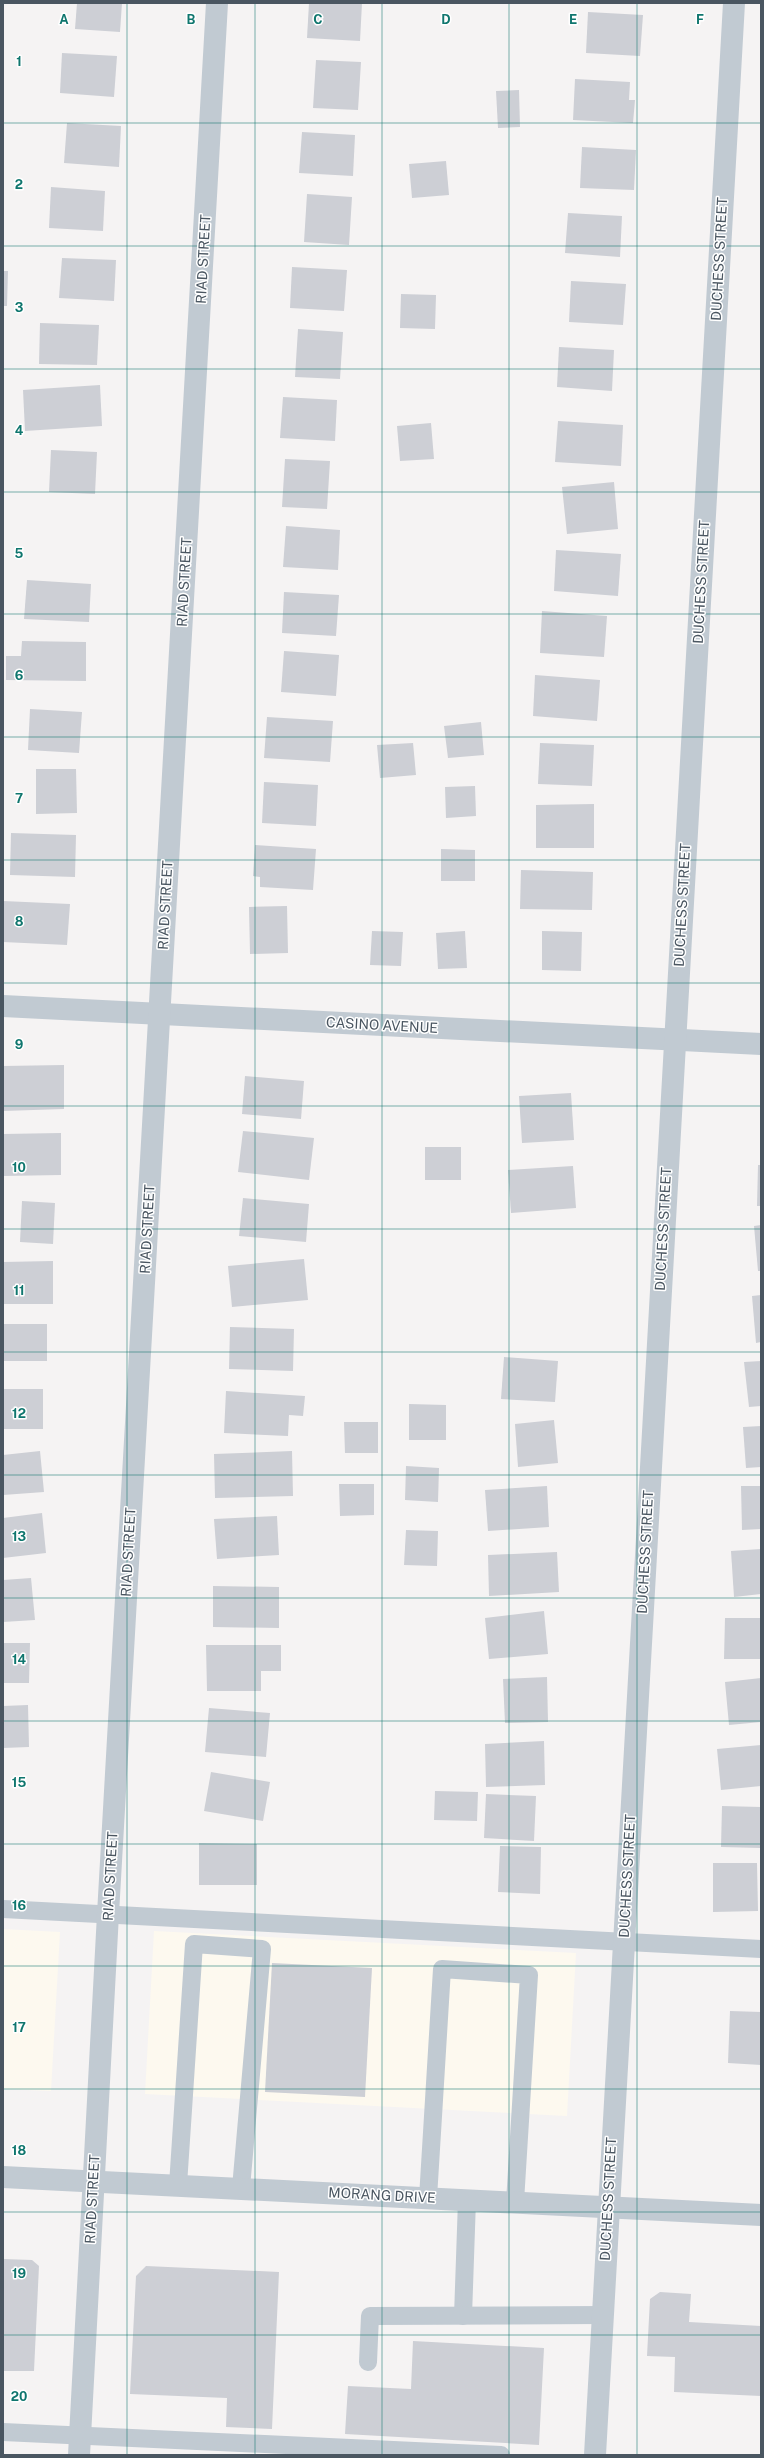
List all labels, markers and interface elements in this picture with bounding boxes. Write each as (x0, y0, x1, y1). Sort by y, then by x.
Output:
text: A (59, 12, 69, 27)
text: B (187, 12, 196, 27)
text: C (313, 12, 323, 27)
text: D (441, 12, 451, 27)
text: E (569, 12, 577, 27)
text: F (696, 12, 704, 27)
text: 1 (16, 54, 22, 69)
text: 2 (15, 177, 23, 192)
street label: DUCHESS STREET (708, 197, 730, 321)
street label: RIAD STREET (193, 214, 213, 304)
text: 3 (15, 300, 24, 315)
text: 4 (15, 423, 24, 438)
street label: DUCHESS STREET (690, 520, 712, 644)
street label: RIAD STREET (174, 537, 194, 627)
text: 5 (15, 546, 24, 561)
text: 6 (15, 668, 24, 683)
text: 7 (15, 791, 23, 806)
street label: DUCHESS STREET (671, 843, 693, 967)
street label: RIAD STREET (155, 860, 175, 950)
text: 8 (15, 914, 24, 929)
street label: CASINO AVENUE (326, 1014, 438, 1036)
text: 9 (15, 1037, 23, 1052)
text: 10 (12, 1160, 26, 1175)
street label: DUCHESS STREET (652, 1167, 674, 1291)
street label: RIAD STREET (137, 1184, 157, 1274)
text: 11 (13, 1283, 25, 1298)
text: 12 (12, 1406, 26, 1421)
street label: DUCHESS STREET (634, 1490, 656, 1614)
street label: RIAD STREET (118, 1507, 138, 1597)
text: 13 (12, 1529, 26, 1544)
text: 14 (12, 1652, 27, 1667)
text: 15 (12, 1775, 26, 1790)
street label: DUCHESS STREET (616, 1814, 638, 1938)
street label: RIAD STREET (100, 1831, 120, 1921)
text: 16 (12, 1898, 26, 1913)
text: 17 (12, 2020, 26, 2035)
street label: DUCHESS STREET (597, 2137, 619, 2261)
text: 18 (12, 2143, 26, 2158)
street label: RIAD STREET (82, 2154, 102, 2244)
street label: MORANG DRIVE (328, 2184, 436, 2206)
text: 19 (12, 2266, 26, 2281)
text: 20 (11, 2389, 27, 2404)

